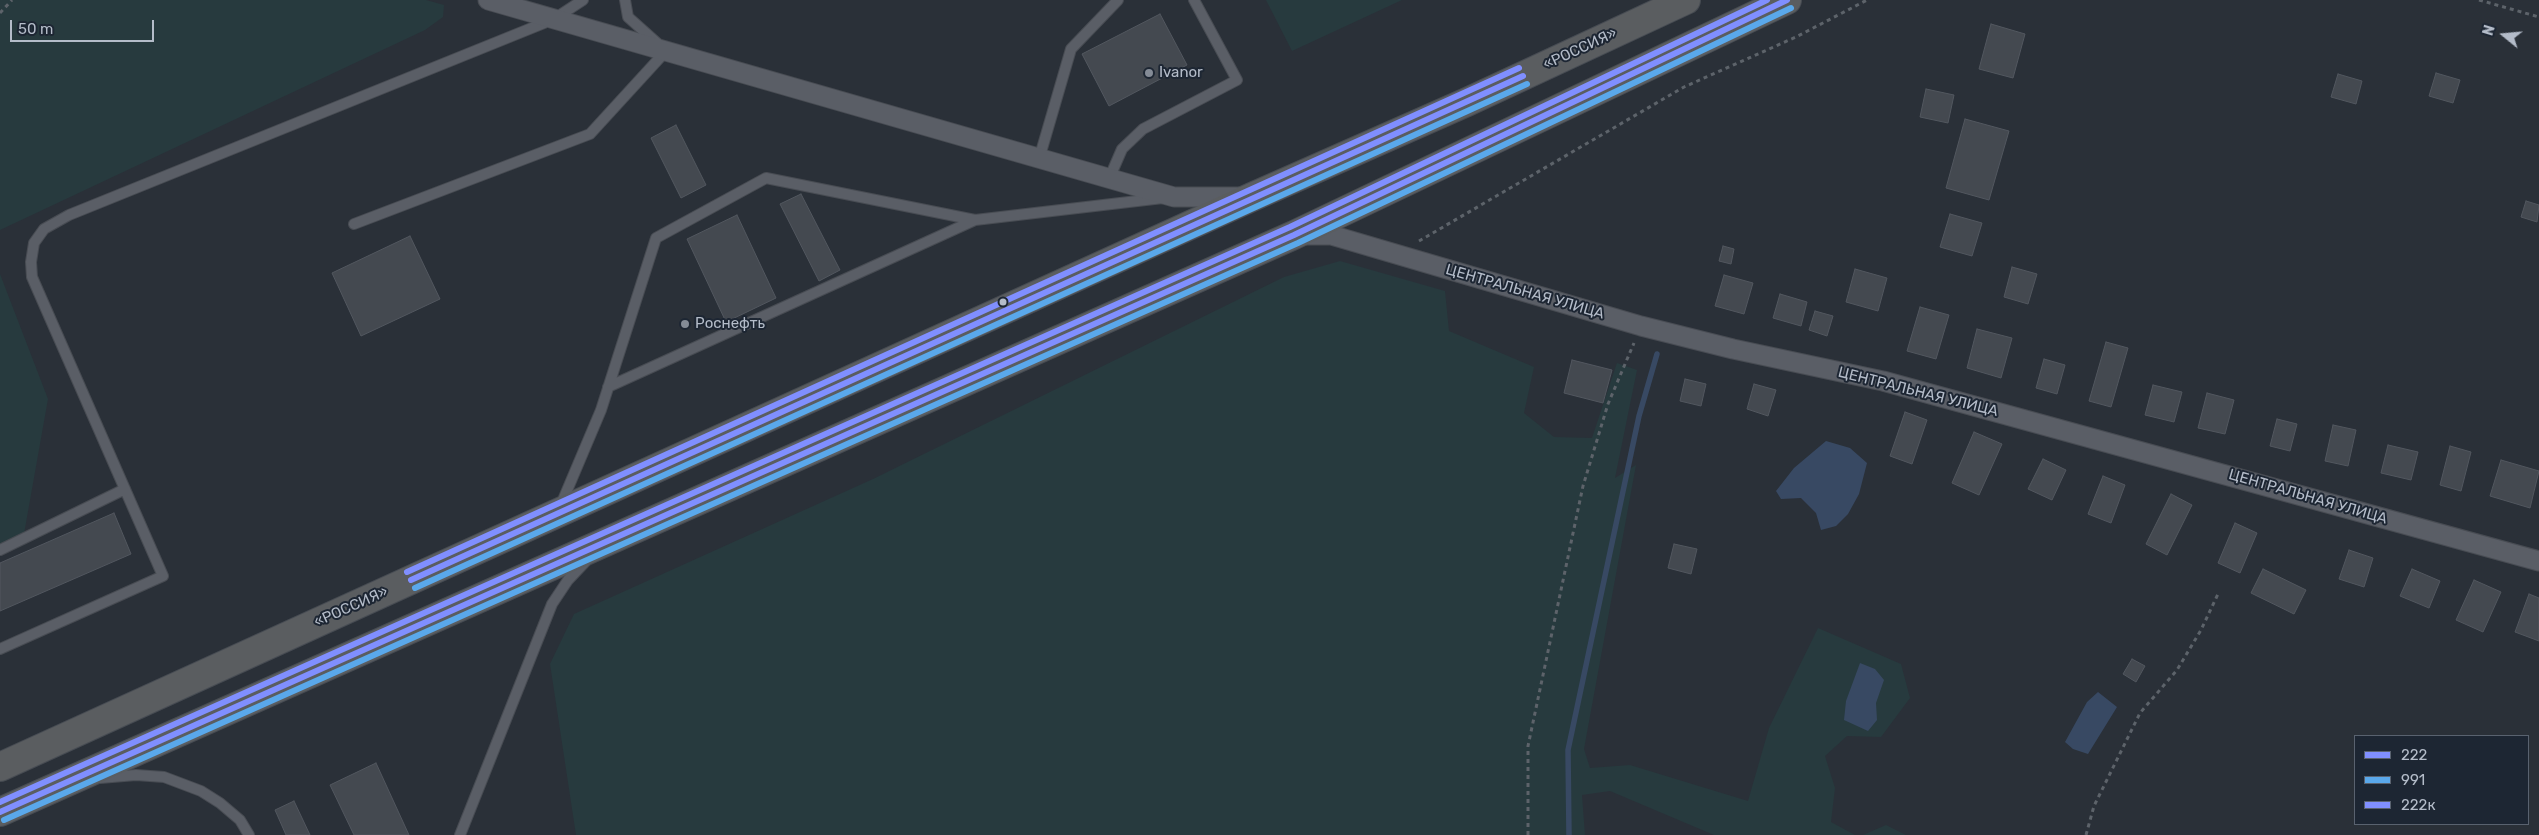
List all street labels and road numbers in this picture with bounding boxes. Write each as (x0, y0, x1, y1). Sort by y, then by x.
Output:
street label: «РОССИЯ» (1540, 24, 1620, 74)
street label: ЦЕНТРАЛЬНАЯ УЛИЦА (1444, 261, 1606, 323)
street label: ЦЕНТРАЛЬНАЯ УЛИЦА (1836, 363, 2000, 421)
street label: ЦЕНТРАЛЬНАЯ УЛИЦА (2227, 466, 2389, 528)
street label: «РОССИЯ» (311, 583, 391, 631)

